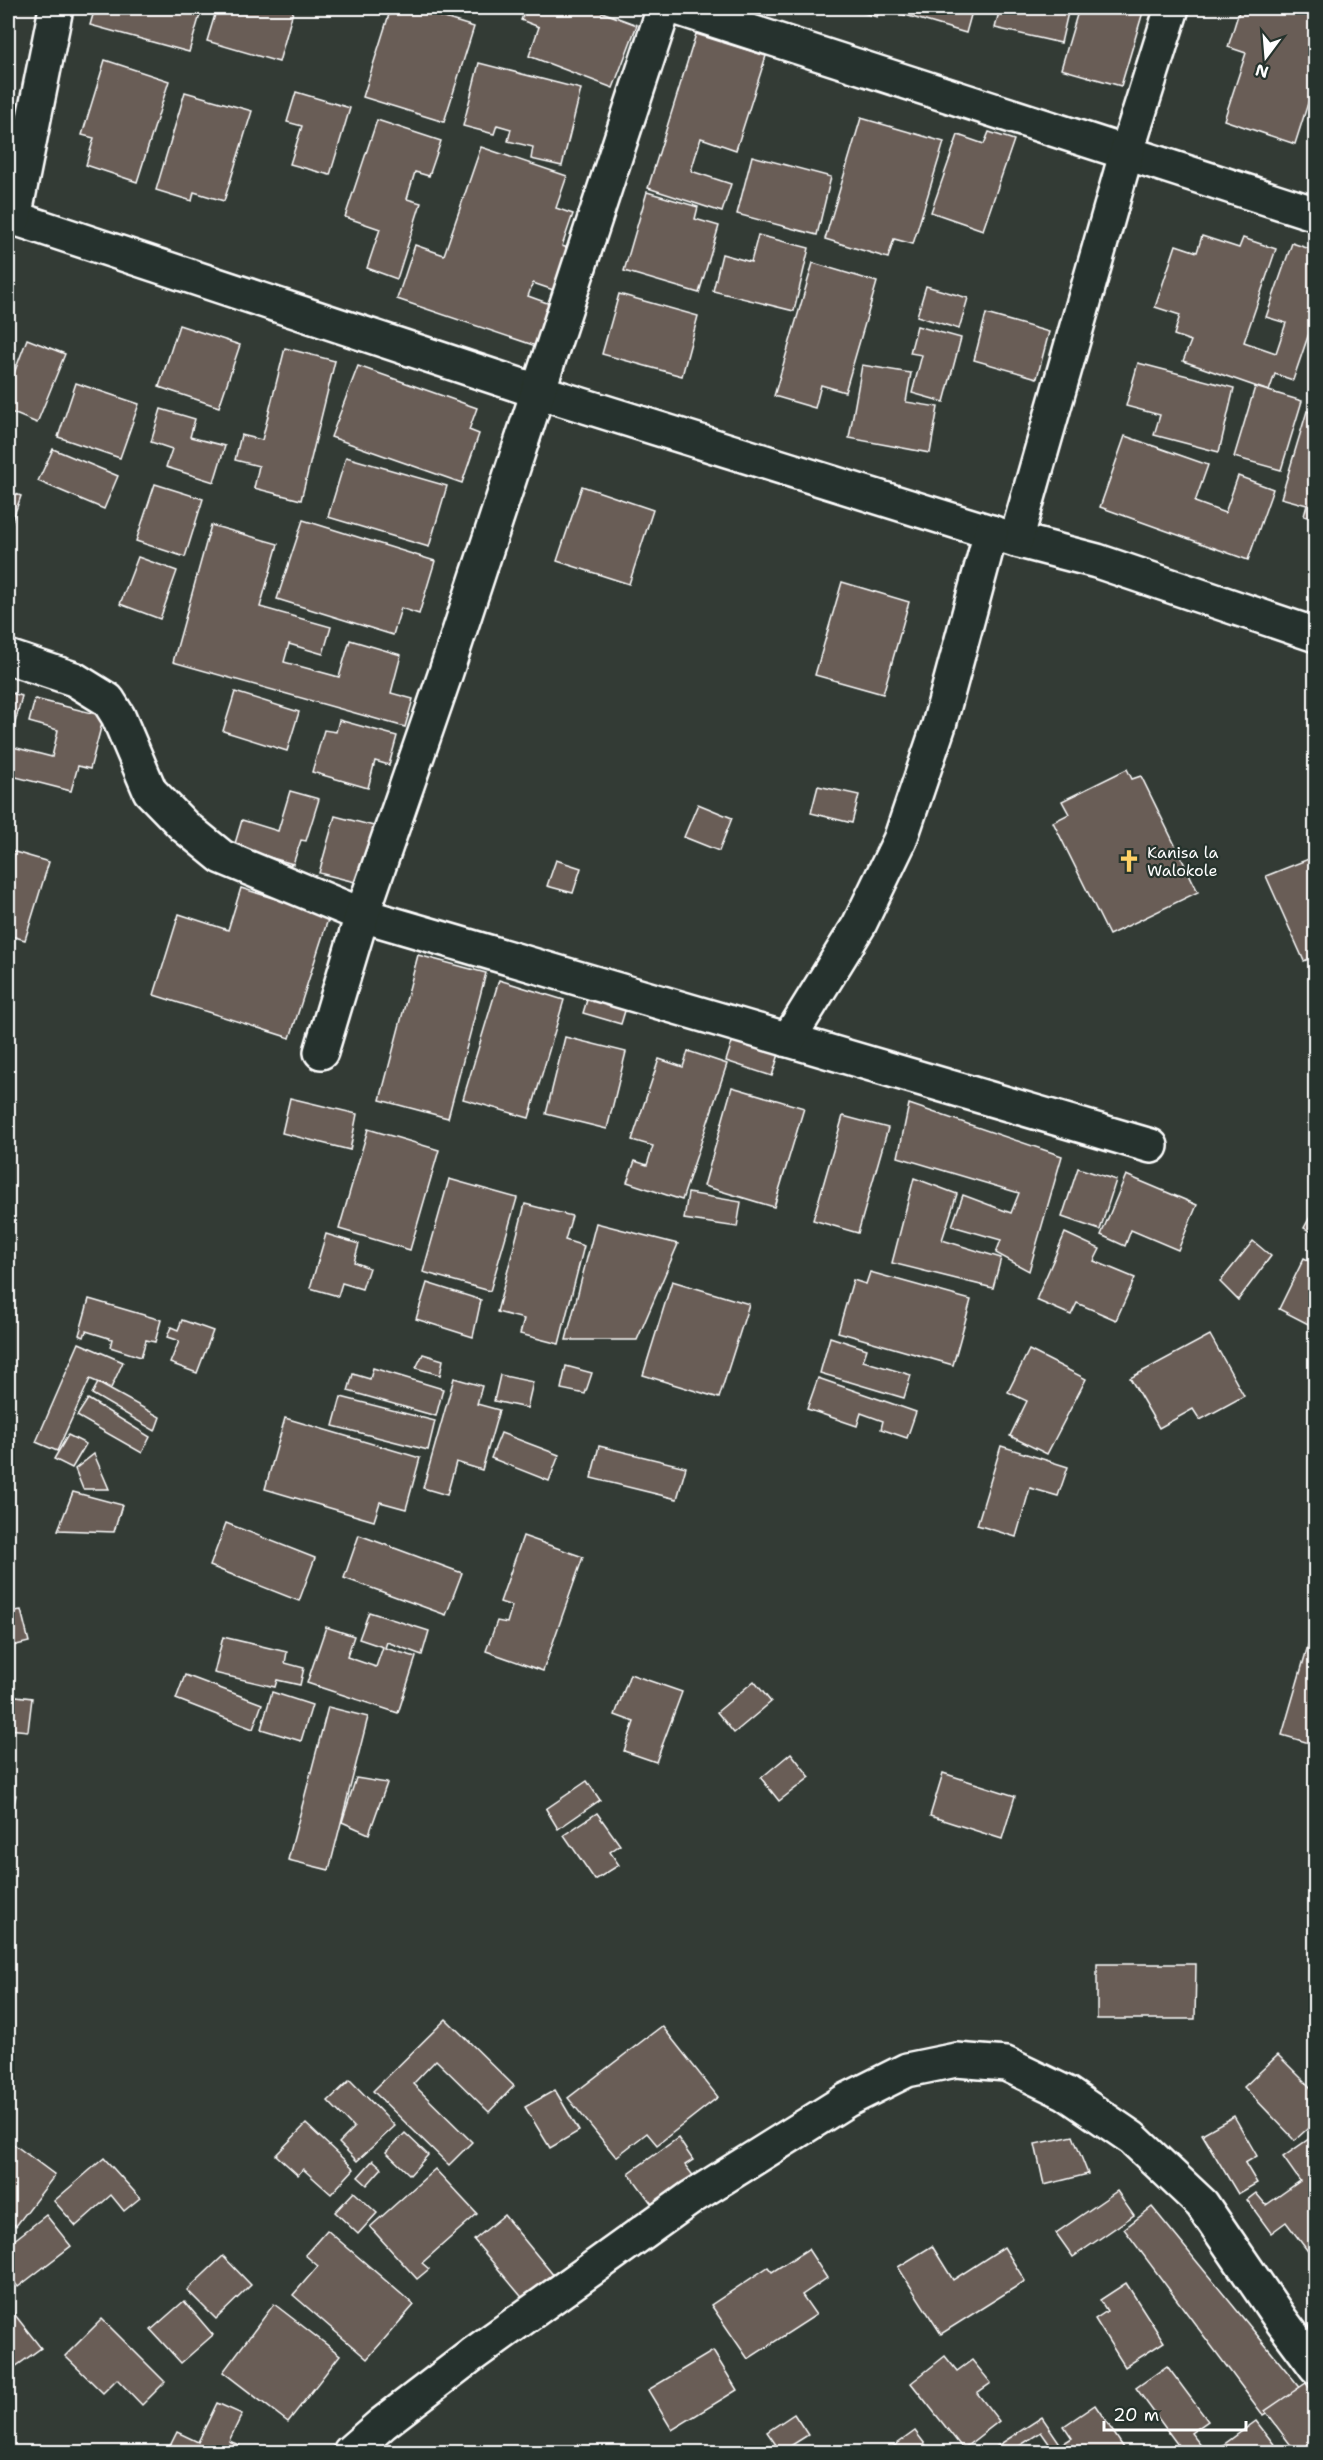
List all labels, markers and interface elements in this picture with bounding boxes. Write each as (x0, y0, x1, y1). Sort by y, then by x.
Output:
north arrow (1236, 27, 1296, 87)
text: N (1253, 59, 1271, 83)
place label: Kanisa la Walokole (1147, 842, 1219, 881)
church icon: Kanisa la Walokole (1116, 848, 1142, 874)
scale bar (1104, 2394, 1246, 2432)
text: 20 m (1113, 2403, 1159, 2427)

